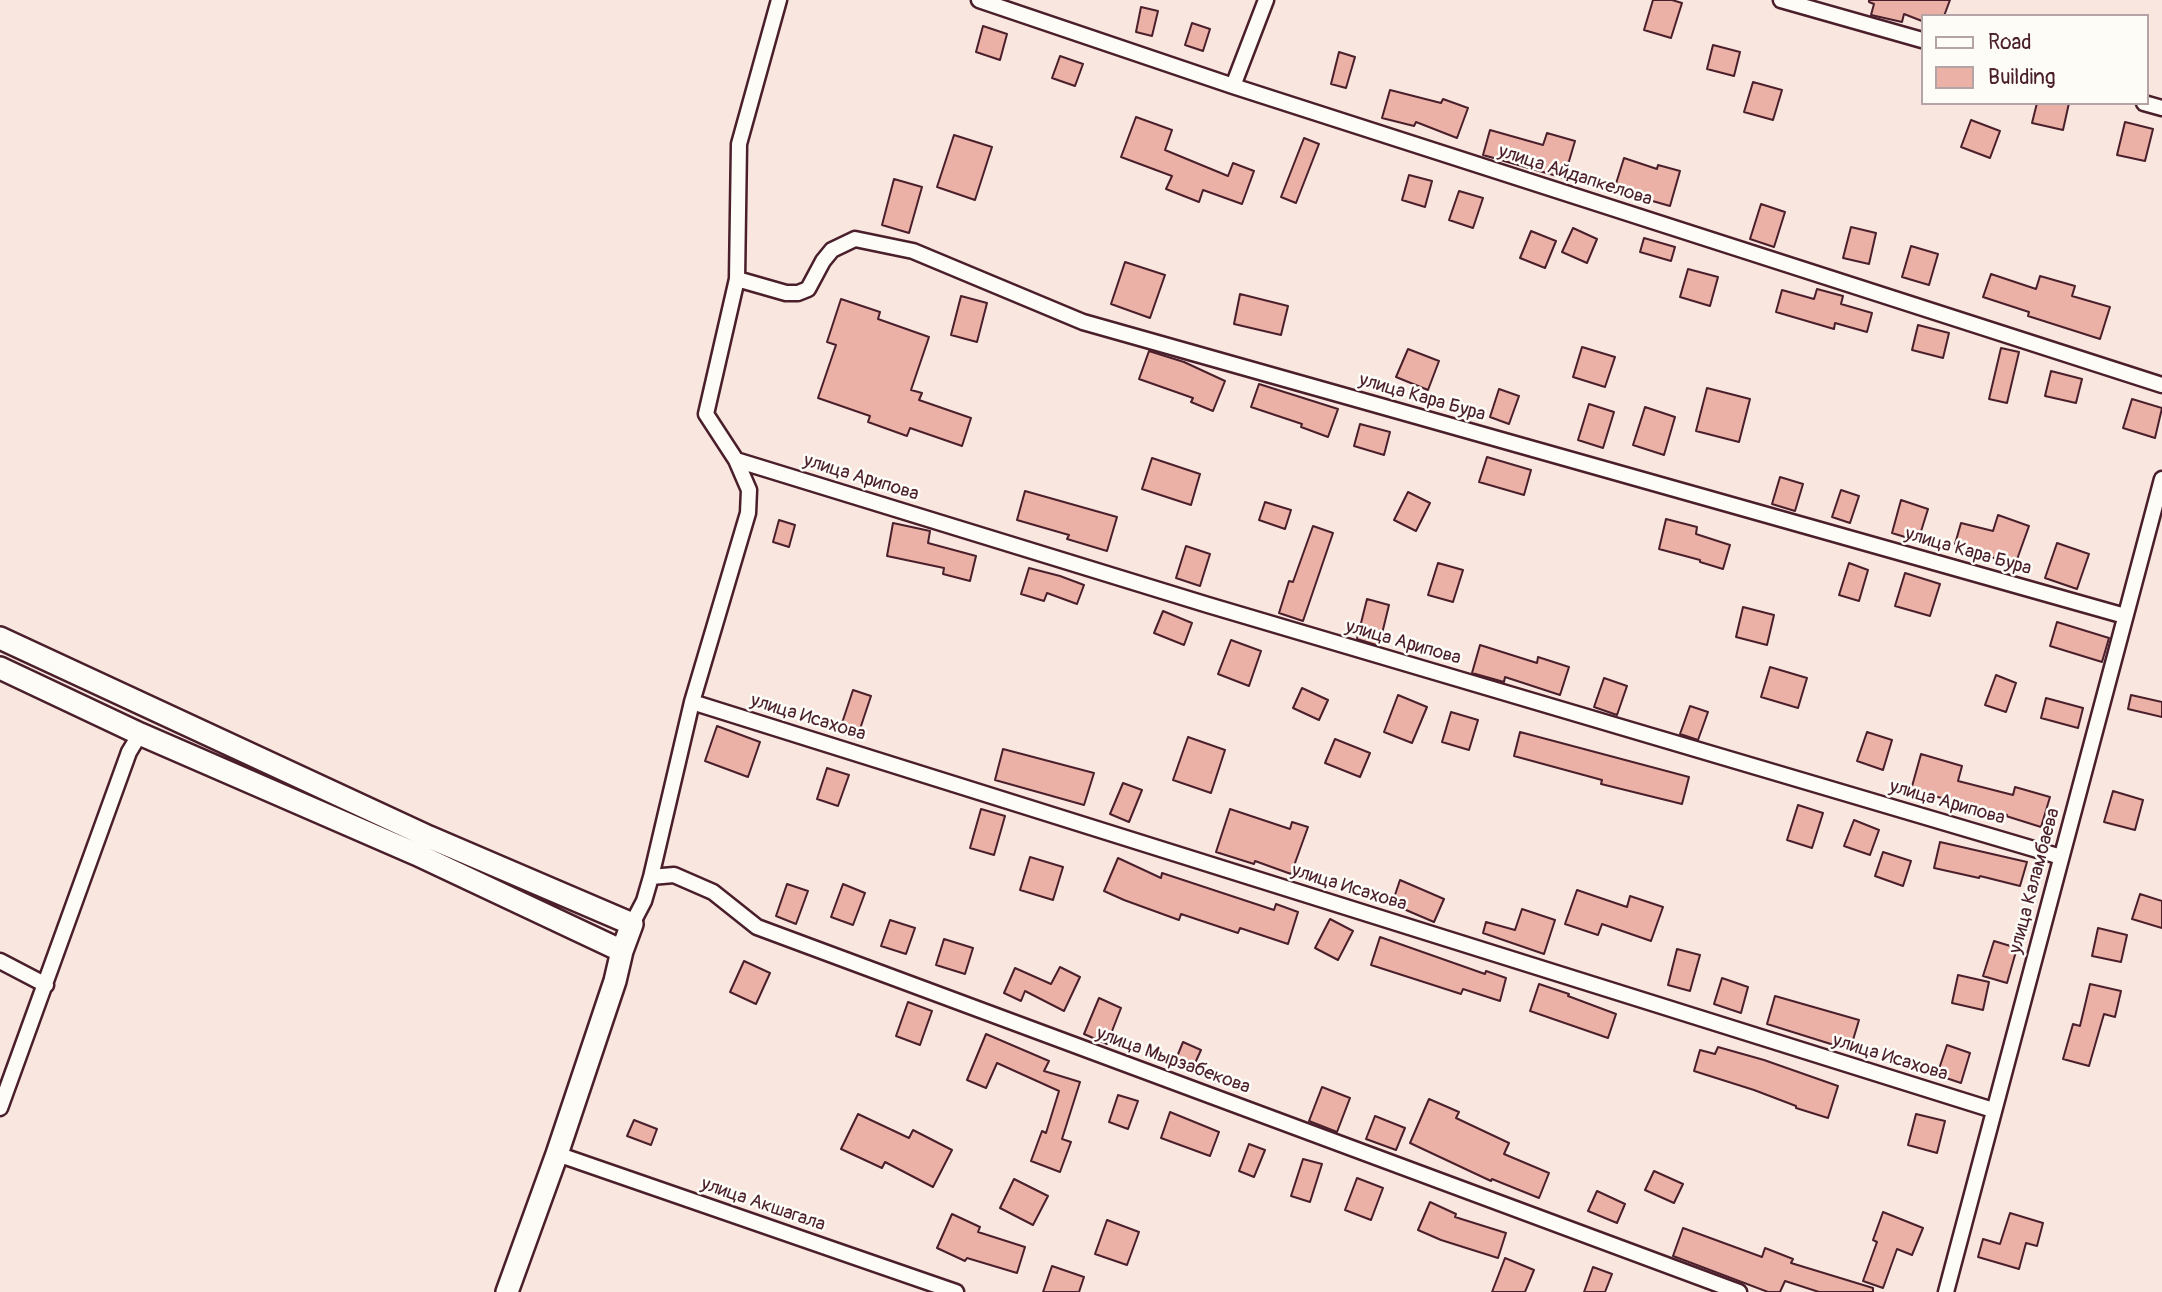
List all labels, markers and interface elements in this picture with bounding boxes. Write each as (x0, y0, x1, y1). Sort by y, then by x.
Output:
legend (1920, 14, 2148, 105)
text: Road (1988, 29, 2032, 56)
text: Building (1988, 64, 2055, 91)
street label: улица Айдапкелова (1495, 140, 1655, 212)
street label: улица Кара Бура (1356, 369, 1488, 427)
street label: улица Арипова (801, 450, 921, 506)
street label: улица Кара Бура (1902, 523, 2034, 581)
street label: улица Арипова (1343, 616, 1463, 670)
street label: улица Исахова (748, 690, 868, 746)
street label: улица Арипова (1887, 776, 2007, 830)
street label: улица Каламбаева (2005, 806, 2065, 956)
street label: улица Исахова (1289, 860, 1409, 916)
street label: улица Мырзабекова (1093, 1023, 1253, 1099)
street label: улица Исахова (1830, 1030, 1950, 1086)
street label: улица Акшагала (698, 1173, 828, 1237)

